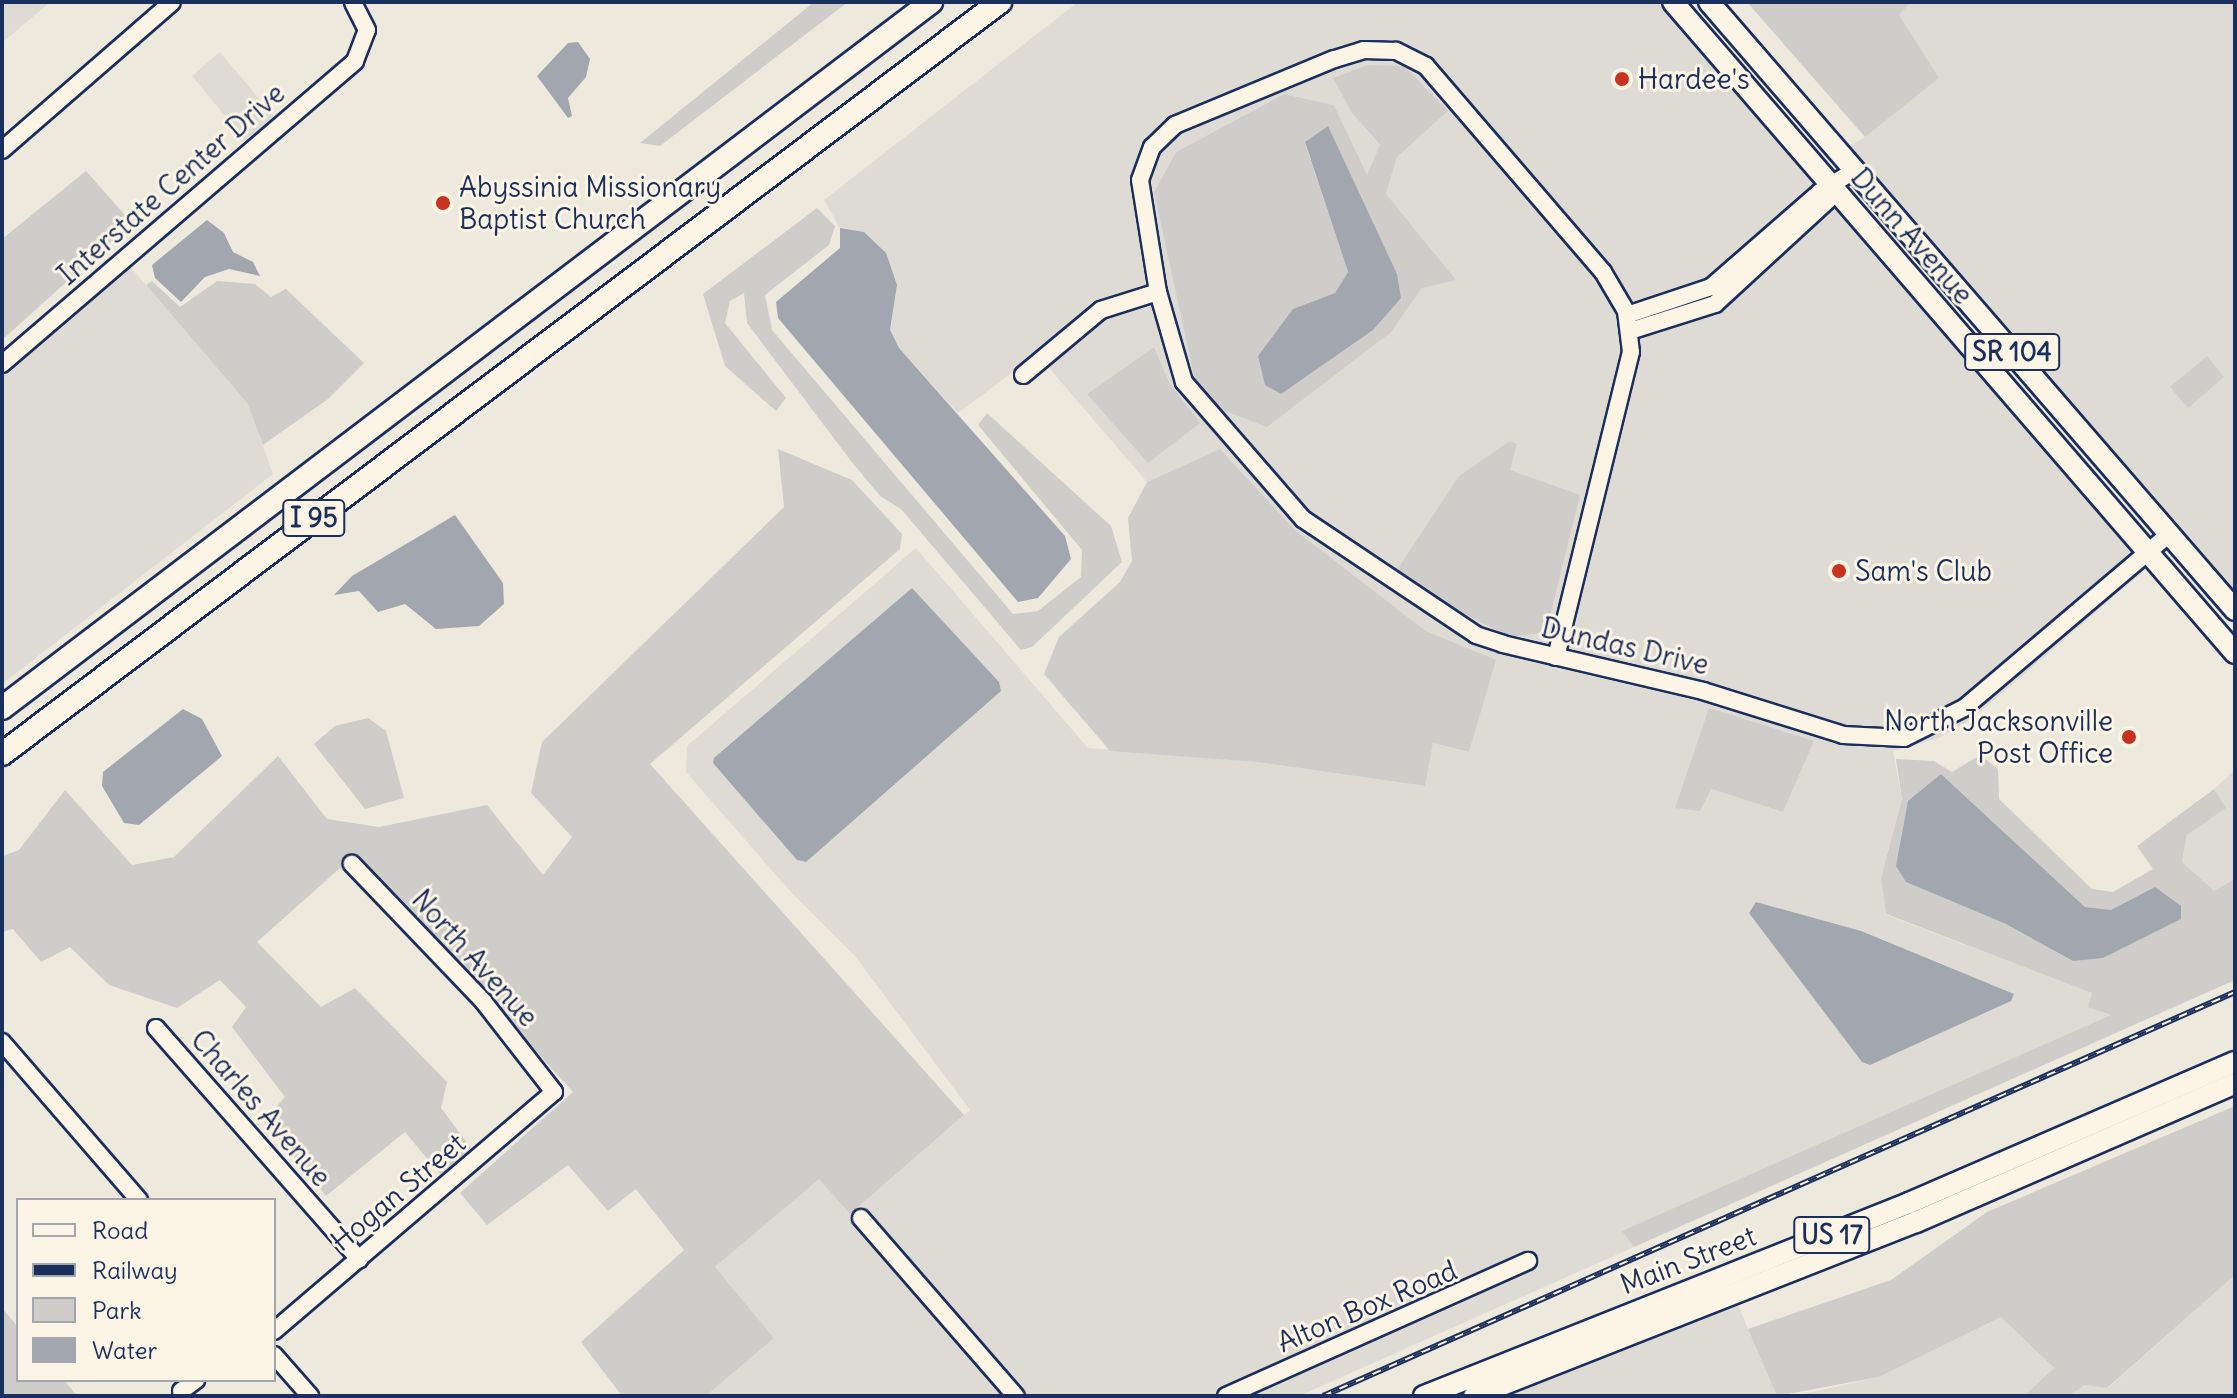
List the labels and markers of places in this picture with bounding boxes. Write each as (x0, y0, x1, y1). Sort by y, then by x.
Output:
place label: Hardee's (1638, 62, 1750, 96)
marker: Hardee's (1613, 70, 1631, 88)
place label: Abyssinia Missionary Baptist Church (459, 170, 721, 236)
marker: Abyssinia Missionary Baptist Church (434, 194, 452, 212)
place label: Sam's Club (1855, 554, 1992, 588)
marker: Sam's Club (1830, 562, 1848, 580)
place label: North Jacksonville Post Office (1884, 704, 2113, 770)
marker: North Jacksonville Post Office (2120, 728, 2138, 746)

